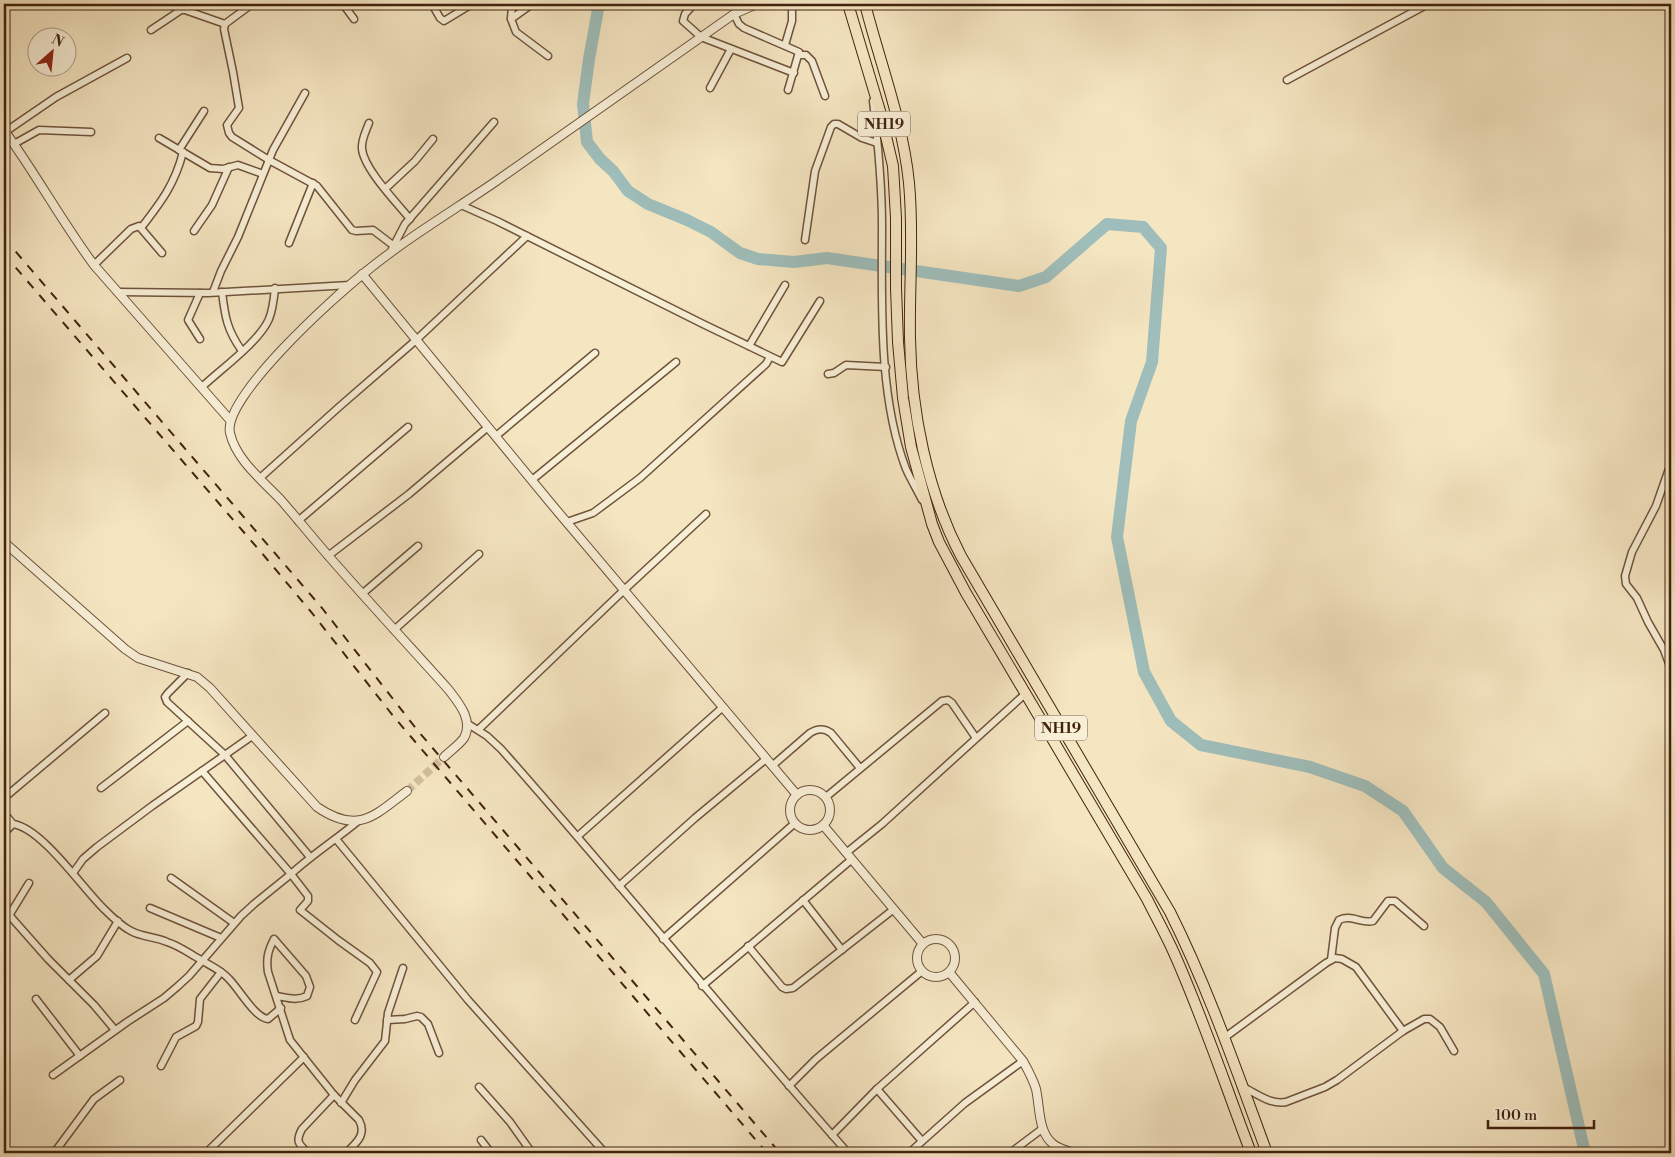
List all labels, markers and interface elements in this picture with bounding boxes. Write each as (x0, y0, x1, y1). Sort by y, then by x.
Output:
north arrow (28, 28, 78, 78)
text: N (48, 31, 66, 52)
road number: NH19 (858, 112, 910, 136)
road number: NH19 (1035, 716, 1087, 740)
scale bar (1488, 1097, 1594, 1129)
text: 100 m (1495, 1106, 1537, 1125)

